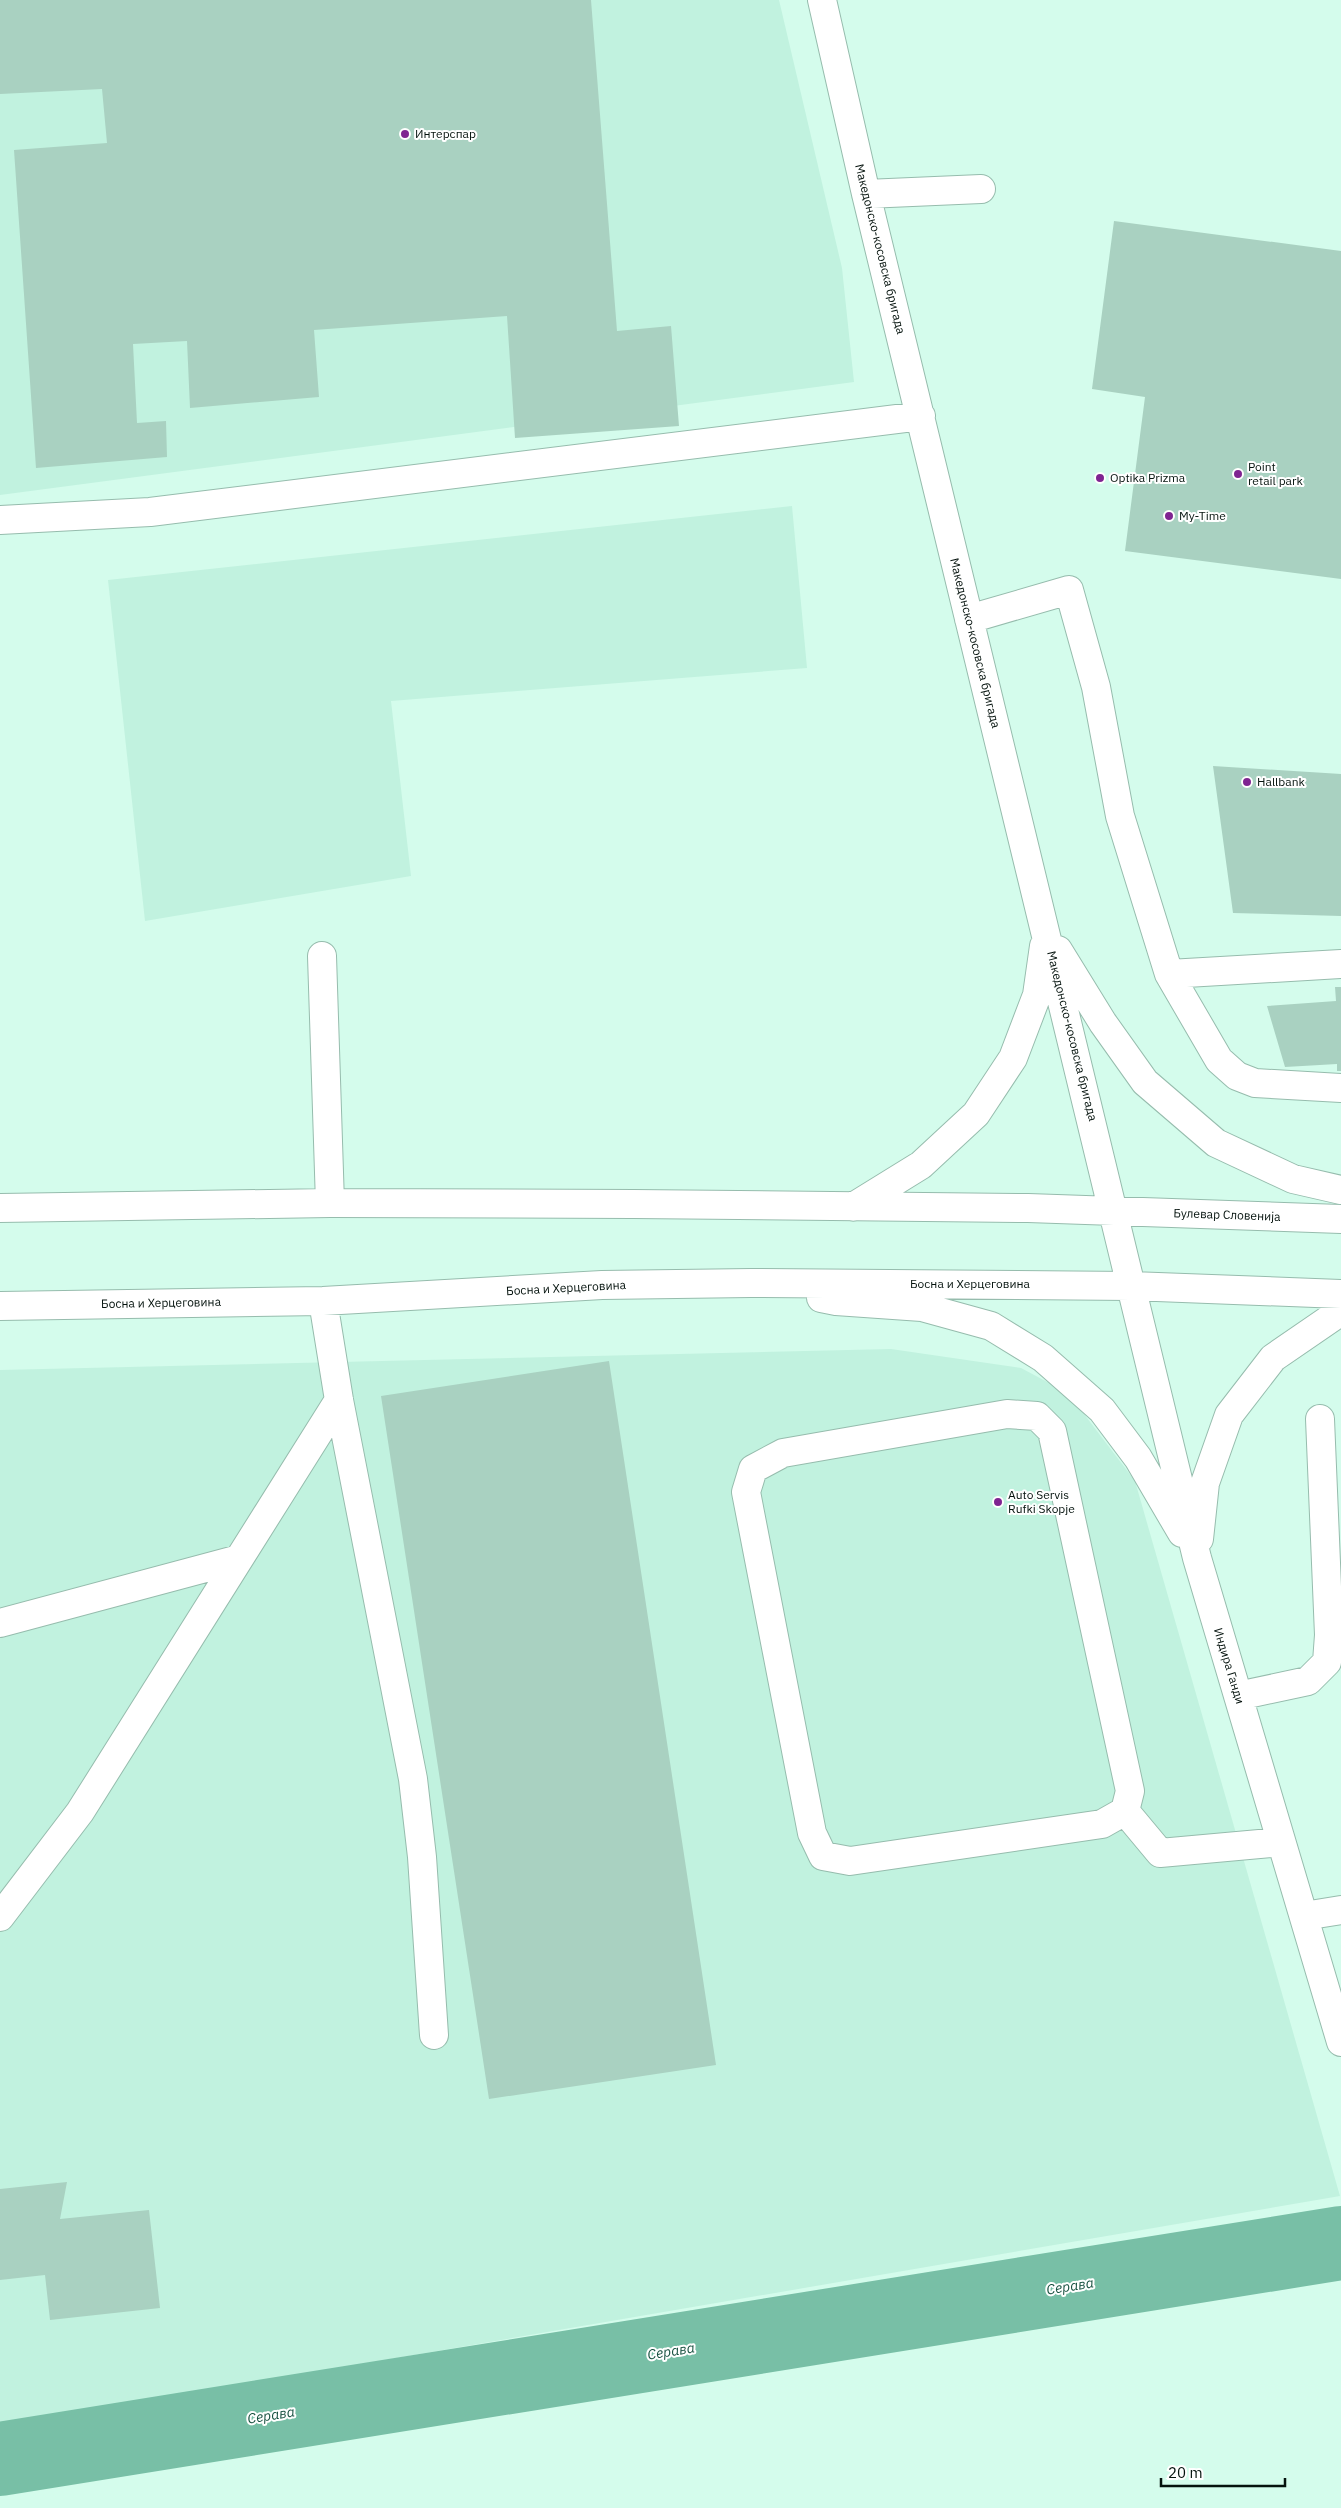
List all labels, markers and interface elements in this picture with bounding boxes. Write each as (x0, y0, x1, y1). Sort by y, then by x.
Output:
place label: Интерспар (415, 126, 476, 141)
marker: Интерспар (399, 128, 411, 140)
street label: Македонско-косовска бригада (852, 162, 909, 336)
place label: Point retail park (1248, 459, 1303, 488)
marker: Point retail park (1232, 468, 1244, 480)
place label: Optika Prizma (1110, 470, 1186, 485)
marker: Optika Prizma (1094, 472, 1106, 484)
place label: My-Time (1179, 508, 1226, 523)
marker: My-Time (1163, 510, 1175, 522)
street label: Македонско-косовска бригада (947, 556, 1004, 730)
place label: Hallbank (1257, 774, 1306, 789)
marker: Hallbank (1241, 776, 1253, 788)
street label: Македонско-косовска бригада (1044, 949, 1101, 1123)
street label: Булевар Словенија (1173, 1205, 1281, 1224)
street label: Босна и Херцеговина (910, 1276, 1031, 1291)
street label: Босна и Херцеговина (506, 1277, 627, 1298)
street label: Босна и Херцеговина (101, 1294, 222, 1311)
place label: Auto Servis Rufki Skopje (1008, 1487, 1075, 1516)
marker: Auto Servis Rufki Skopje (992, 1496, 1004, 1508)
street label: Индира Ганди (1211, 1626, 1248, 1706)
water label: Серава (1045, 2273, 1095, 2299)
water label: Серава (646, 2338, 696, 2364)
water label: Серава (246, 2402, 296, 2428)
scale bar (1161, 2456, 1285, 2488)
text: 20 m (1168, 2463, 1203, 2482)

